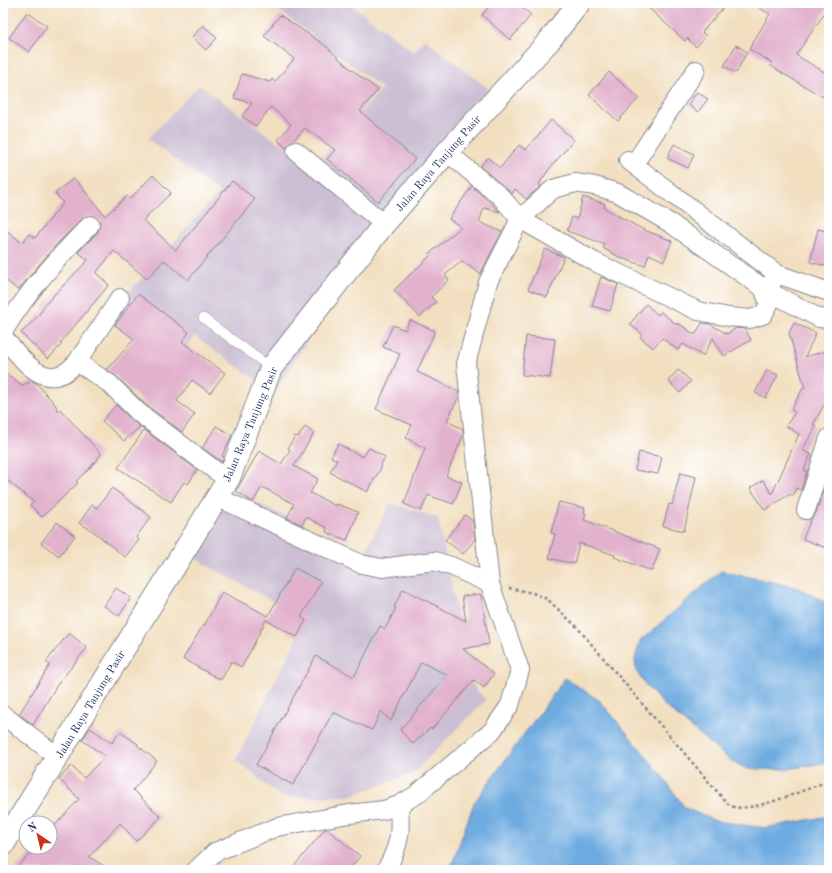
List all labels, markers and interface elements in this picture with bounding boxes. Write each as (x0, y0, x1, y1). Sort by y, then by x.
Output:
street label: Jalan Raya Tanjung Pasir (394, 113, 484, 214)
street label: Jalan Raya Tanjung Pasir (222, 365, 281, 484)
street label: Jalan Raya Tanjung Pasir (55, 649, 128, 761)
north arrow (18, 815, 58, 855)
text: N (27, 821, 40, 835)

